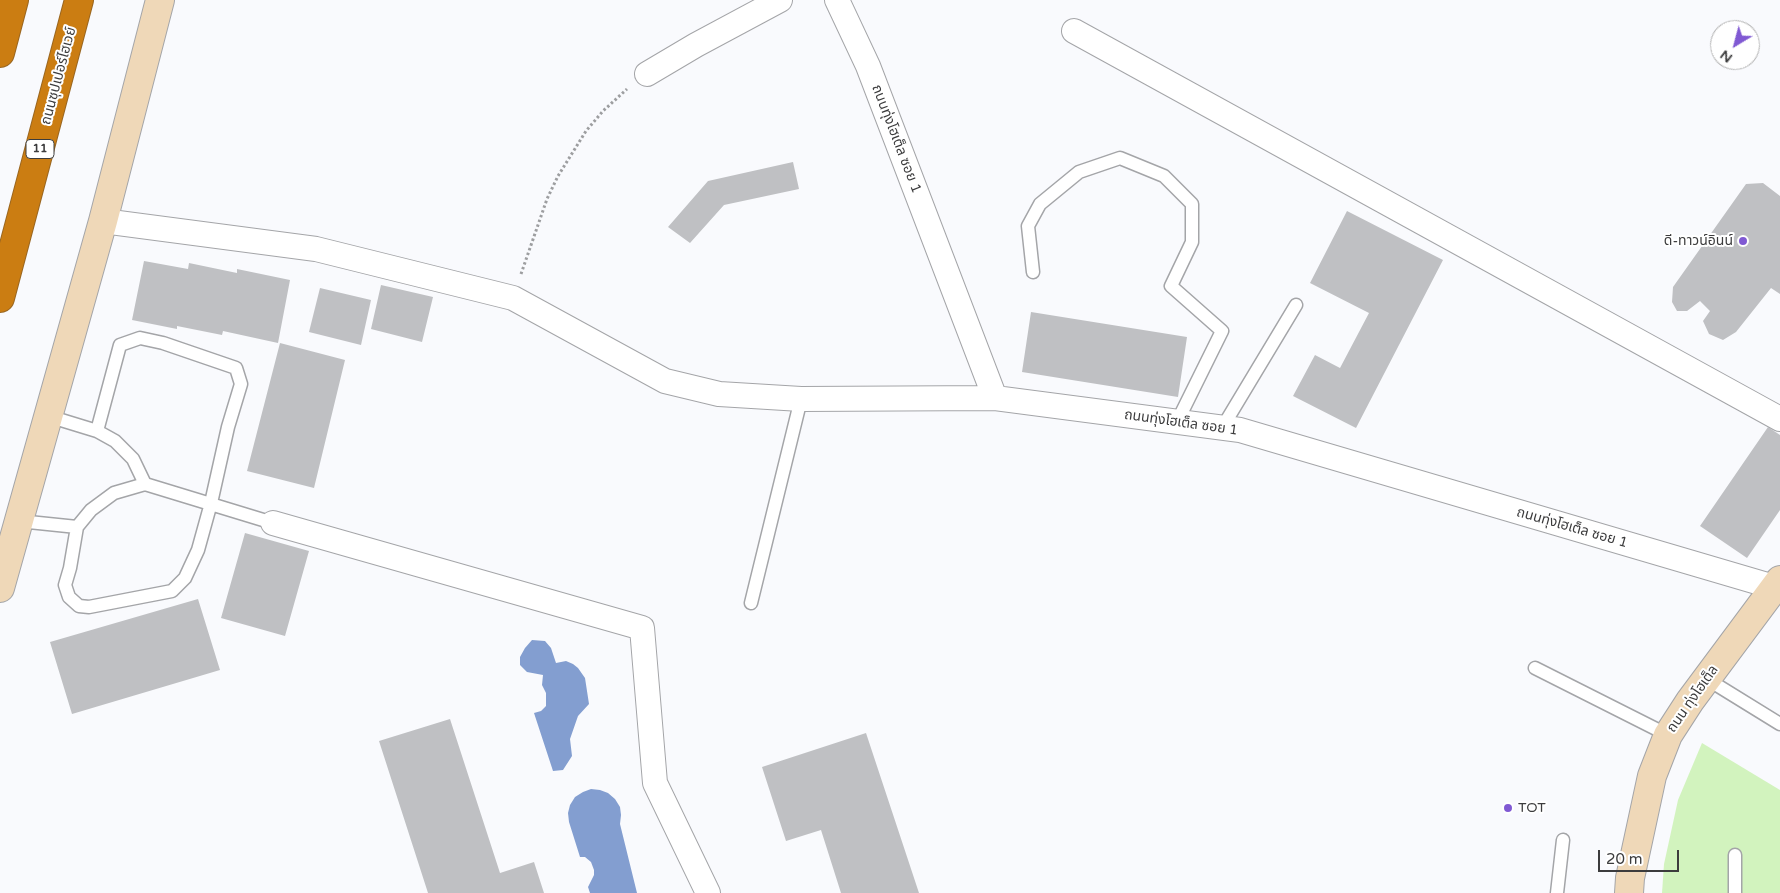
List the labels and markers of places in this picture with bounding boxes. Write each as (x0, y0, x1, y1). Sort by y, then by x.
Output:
place label: ดี-ทาวน์อินน์ (1664, 233, 1733, 249)
marker: ดี-ทาวน์อินน์ (1737, 235, 1749, 247)
place label: TOT (1518, 800, 1546, 816)
marker: TOT (1502, 802, 1514, 814)

